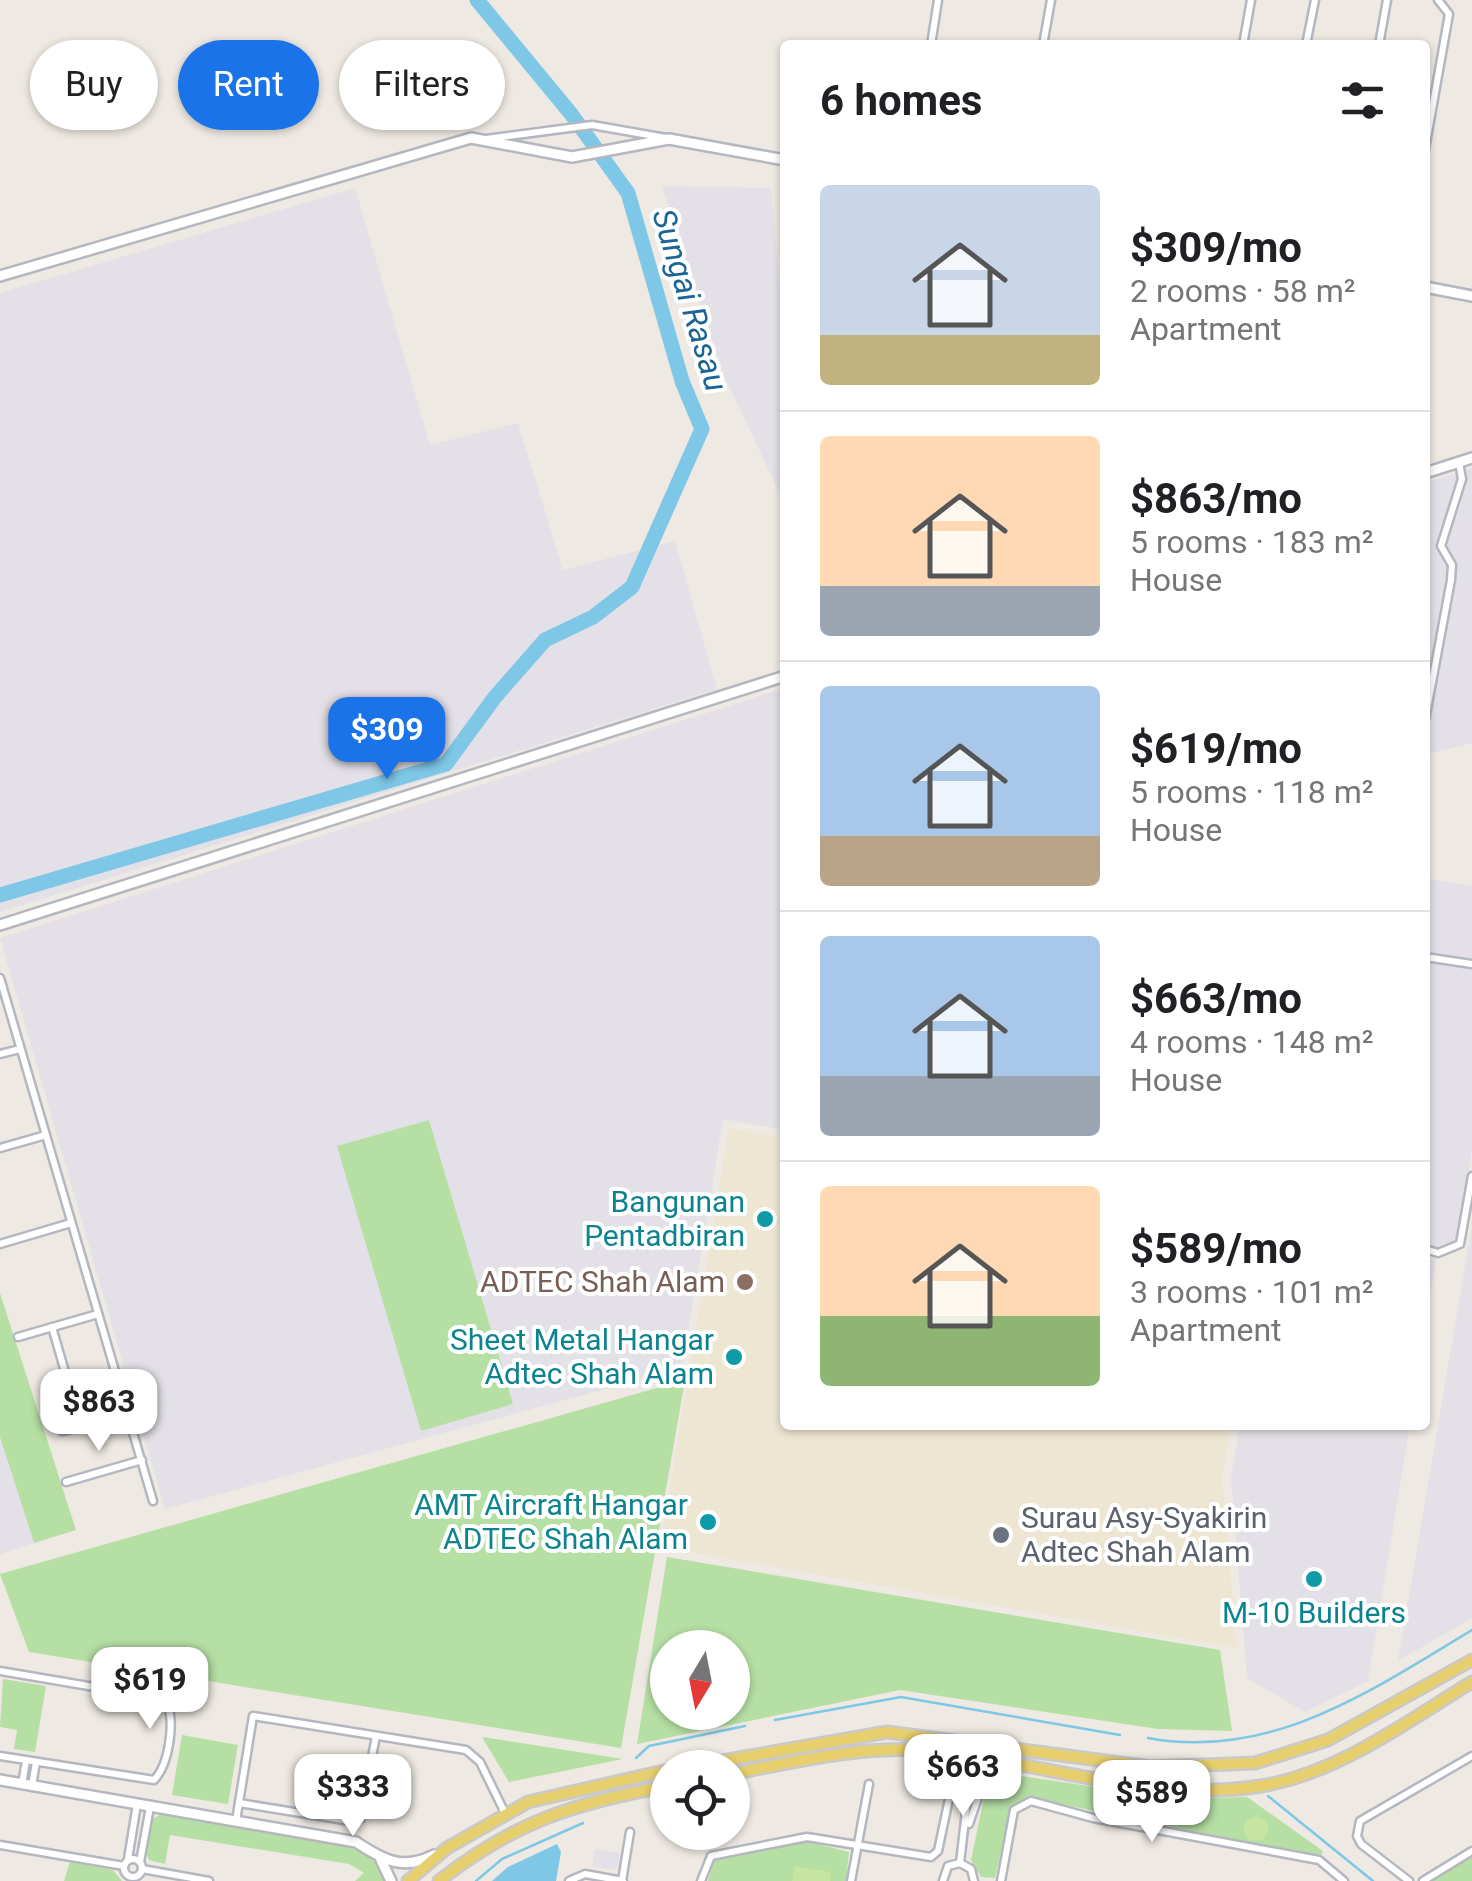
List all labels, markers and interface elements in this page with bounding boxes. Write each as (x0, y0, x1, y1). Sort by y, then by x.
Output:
chip: Buy (30, 40, 158, 130)
chip: Rent (178, 40, 319, 130)
chip: Filters (339, 40, 505, 130)
icon: filters (1335, 73, 1390, 128)
text: 6 homes (820, 76, 982, 125)
water label: Sungai Rasau (644, 204, 736, 396)
text: $309/mo (1130, 223, 1302, 272)
icon: home (900, 225, 1020, 345)
text: 2 rooms · 58 m² (1130, 272, 1355, 310)
text: Apartment (1130, 310, 1282, 348)
text: $863/mo (1130, 474, 1302, 523)
icon: home (900, 476, 1020, 596)
text: 5 rooms · 183 m² (1130, 523, 1373, 561)
text: House (1130, 561, 1222, 599)
pin: $309 (328, 697, 446, 782)
text: $309 (350, 710, 424, 748)
text: $619/mo (1130, 724, 1302, 773)
icon: home (900, 726, 1020, 846)
text: 5 rooms · 118 m² (1130, 773, 1373, 811)
text: House (1130, 811, 1222, 849)
text: $663/mo (1130, 974, 1302, 1023)
icon: home (900, 976, 1020, 1096)
text: 4 rooms · 148 m² (1130, 1023, 1373, 1061)
text: House (1130, 1061, 1222, 1099)
place label: Bangunan Pentadbiran (584, 1184, 745, 1253)
marker: Bangunan Pentadbiran (754, 1208, 776, 1230)
text: $589/mo (1130, 1224, 1302, 1273)
icon: home (900, 1226, 1020, 1346)
place label: ADTEC Shah Alam (480, 1264, 725, 1299)
marker: ADTEC Shah Alam (734, 1271, 756, 1293)
text: 3 rooms · 101 m² (1130, 1273, 1373, 1311)
text: Apartment (1130, 1311, 1282, 1349)
place label: Sheet Metal Hangar Adtec Shah Alam (450, 1322, 714, 1391)
marker: Sheet Metal Hangar Adtec Shah Alam (723, 1346, 745, 1368)
pin: $863 (40, 1369, 158, 1454)
text: $863 (62, 1382, 136, 1420)
place label: AMT Aircraft Hangar ADTEC Shah Alam (414, 1487, 688, 1556)
place label: Surau Asy-Syakirin Adtec Shah Alam (1021, 1500, 1267, 1569)
marker: AMT Aircraft Hangar ADTEC Shah Alam (697, 1511, 719, 1533)
marker: Surau Asy-Syakirin Adtec Shah Alam (990, 1524, 1012, 1546)
marker: M-10 Builders (1303, 1568, 1325, 1590)
place label: M-10 Builders (1222, 1595, 1406, 1630)
north arrow (650, 1630, 750, 1730)
map controls (650, 1630, 750, 1850)
pin: $619 (91, 1647, 209, 1732)
text: $619 (113, 1660, 187, 1698)
pin: $663 (904, 1734, 1022, 1819)
text: $663 (926, 1747, 1000, 1785)
button: locate (650, 1750, 750, 1850)
pin: $333 (294, 1754, 412, 1839)
pin: $589 (1093, 1760, 1211, 1845)
text: $333 (316, 1767, 390, 1805)
text: $589 (1115, 1773, 1189, 1811)

